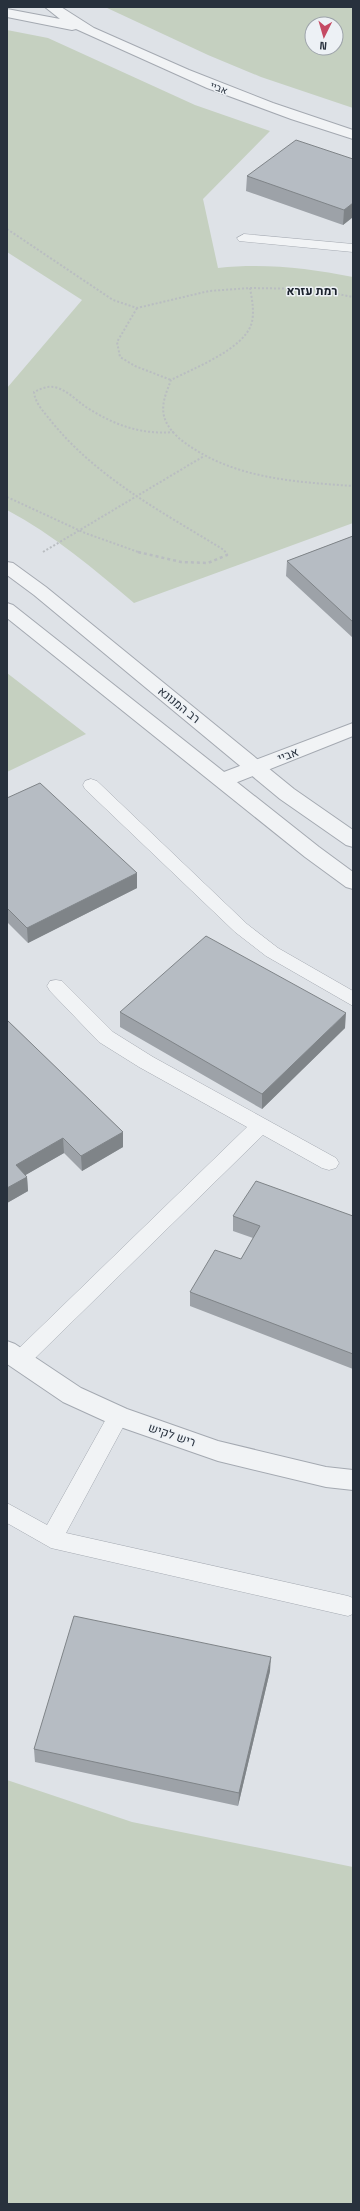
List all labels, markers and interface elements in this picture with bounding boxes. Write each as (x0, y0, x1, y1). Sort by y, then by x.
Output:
north arrow (304, 16, 344, 56)
text: N (319, 39, 327, 53)
street label: אביי (208, 79, 230, 97)
district label: רמת עזרא (287, 283, 337, 299)
street label: רב המנונא (155, 683, 203, 727)
street label: אביי (275, 744, 301, 766)
street label: ריש לקיש (146, 1419, 198, 1451)

